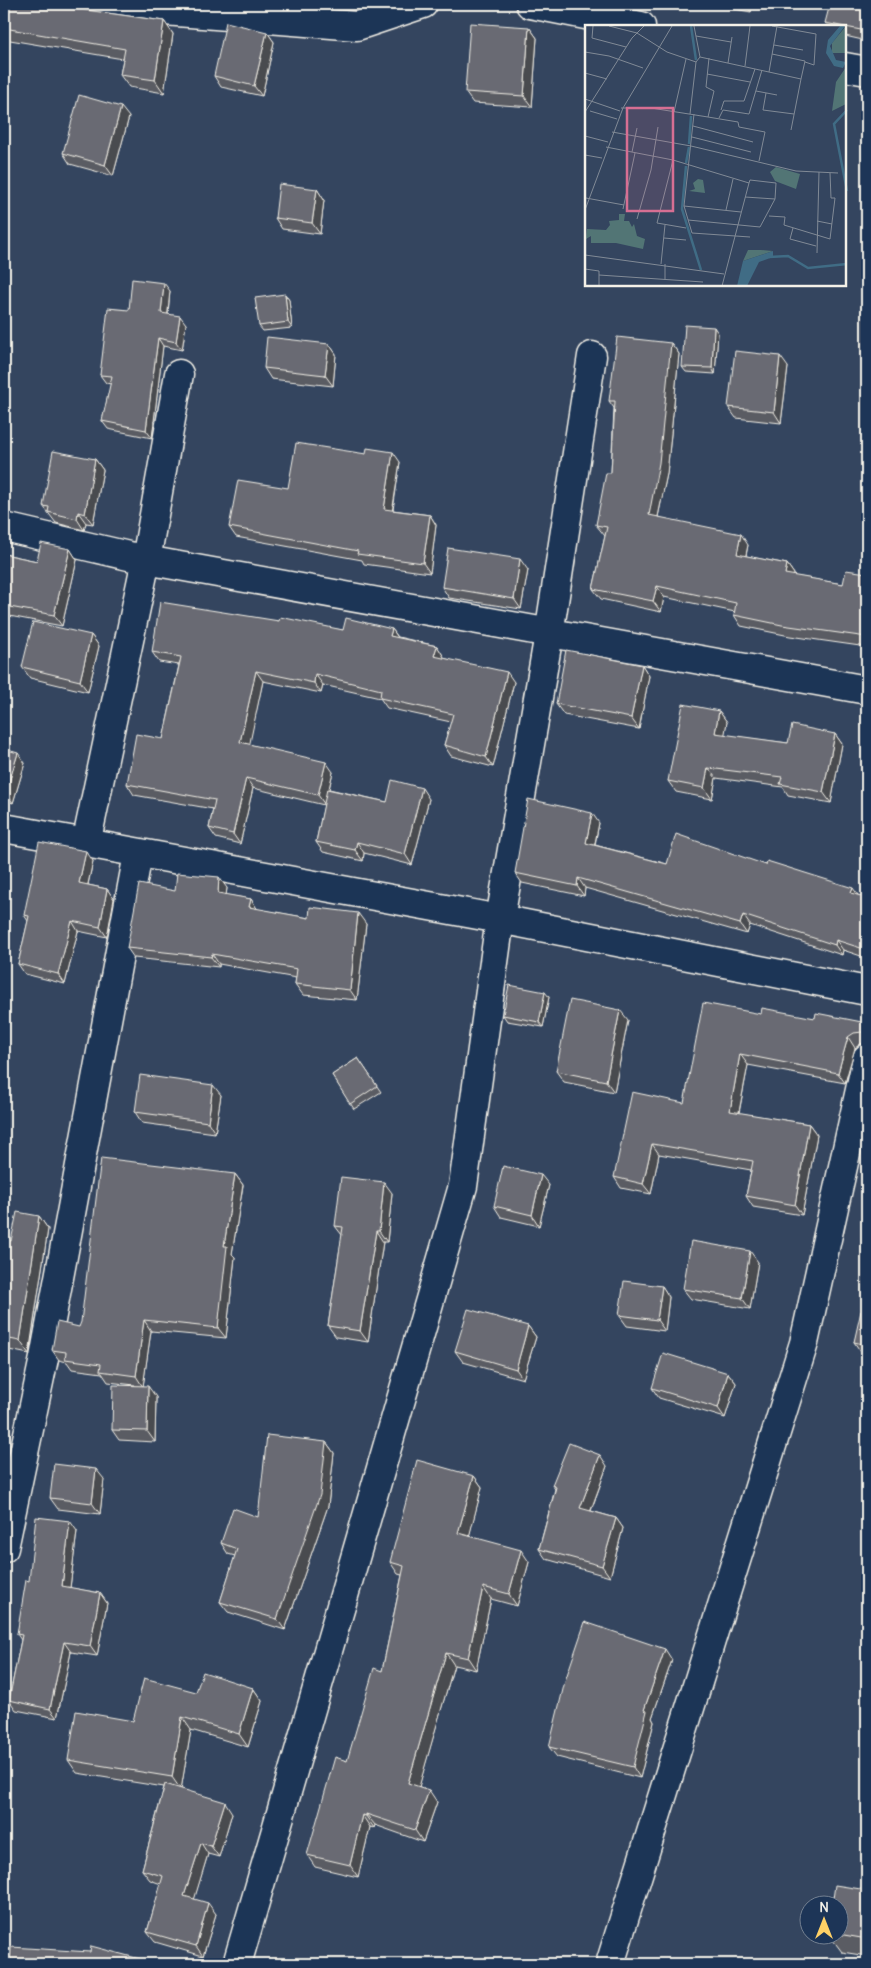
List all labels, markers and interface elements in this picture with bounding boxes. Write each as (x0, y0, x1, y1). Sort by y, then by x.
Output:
inset map (585, 25, 846, 286)
north arrow (798, 1896, 848, 1946)
text: N (819, 1898, 829, 1916)

